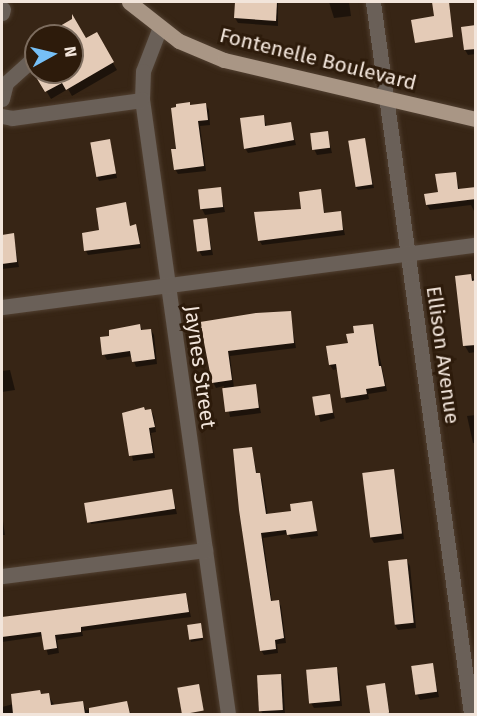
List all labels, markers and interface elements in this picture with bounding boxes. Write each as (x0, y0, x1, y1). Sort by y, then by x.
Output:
street label: Fontenelle Boulevard (217, 22, 419, 96)
north arrow (24, 24, 84, 84)
text: N (60, 45, 80, 58)
street label: Ellison Avenue (421, 284, 465, 426)
street label: Jaynes Street (179, 304, 221, 430)

